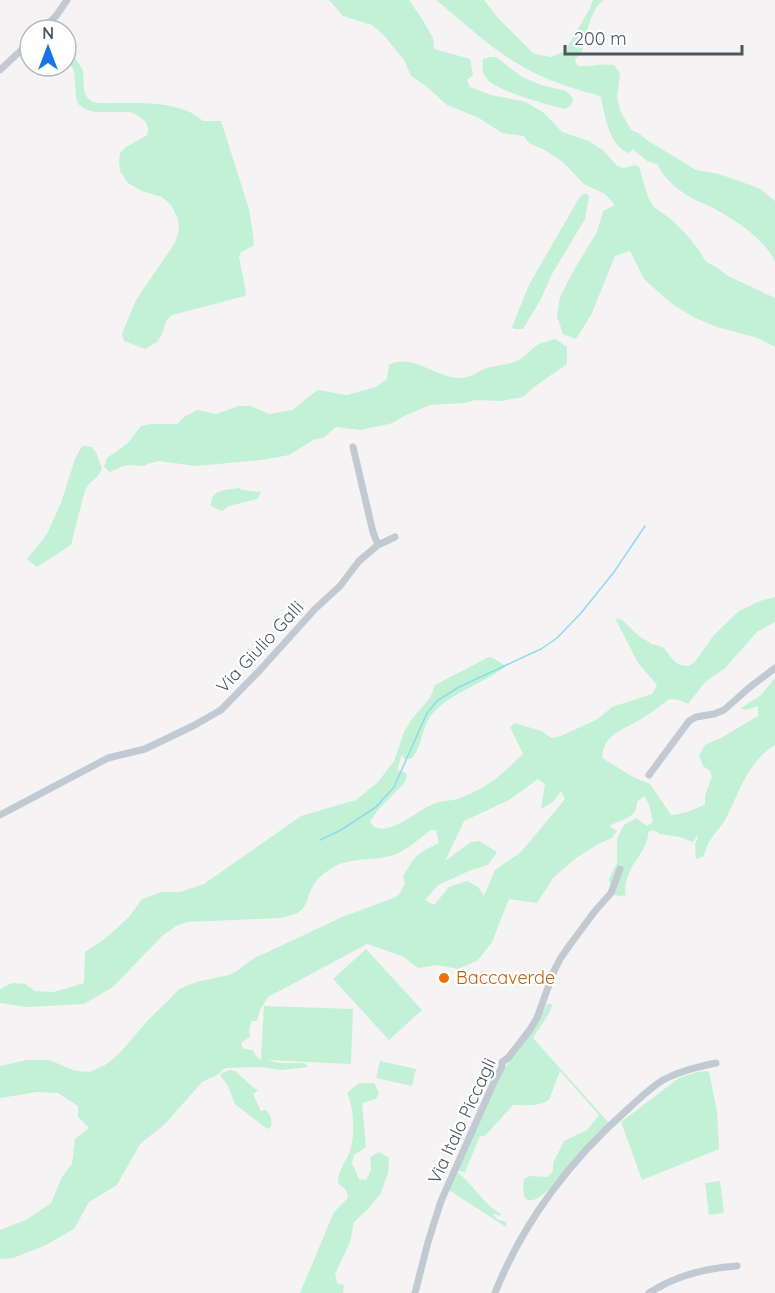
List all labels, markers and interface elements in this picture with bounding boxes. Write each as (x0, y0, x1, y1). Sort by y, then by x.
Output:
north arrow (18, 18, 78, 78)
scale bar (565, 18, 742, 56)
text: N (42, 23, 54, 43)
text: 200 m (574, 27, 627, 50)
street label: Via Giulio Galli (211, 596, 308, 698)
place label: Baccaverde (456, 966, 555, 989)
marker: Baccaverde (437, 971, 451, 985)
street label: Via Italo Piccagli (422, 1054, 501, 1187)

